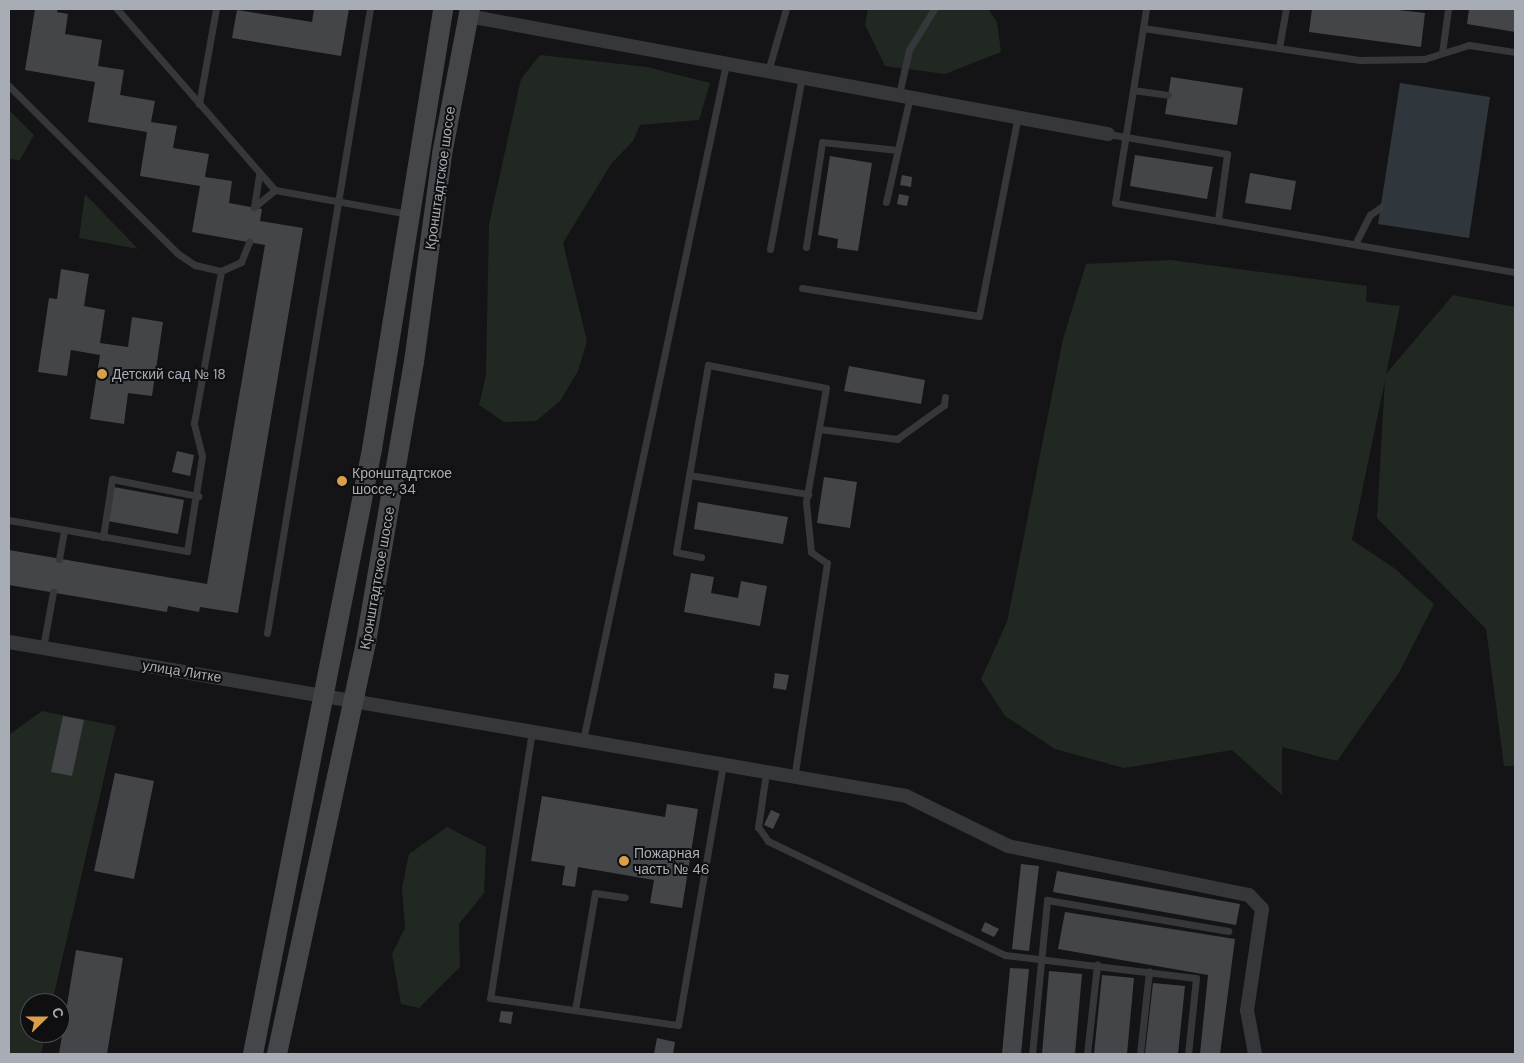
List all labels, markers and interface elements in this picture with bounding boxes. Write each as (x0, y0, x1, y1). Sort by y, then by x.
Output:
street label: Кронштадтское шоссе (422, 105, 458, 251)
place label: Детский сад № 18 (112, 366, 226, 382)
marker: Детский сад № 18 (96, 368, 108, 380)
place label: Кронштадтское шоссе, 34 (352, 465, 452, 498)
marker: Кронштадтское шоссе, 34 (336, 475, 348, 487)
street label: Кронштадтское шоссе (356, 505, 398, 651)
street label: улица Литке (141, 656, 223, 686)
place label: Пожарная часть № 46 (634, 845, 710, 878)
marker: Пожарная часть № 46 (618, 855, 630, 867)
north arrow (20, 993, 70, 1043)
text: С (48, 1005, 68, 1021)

